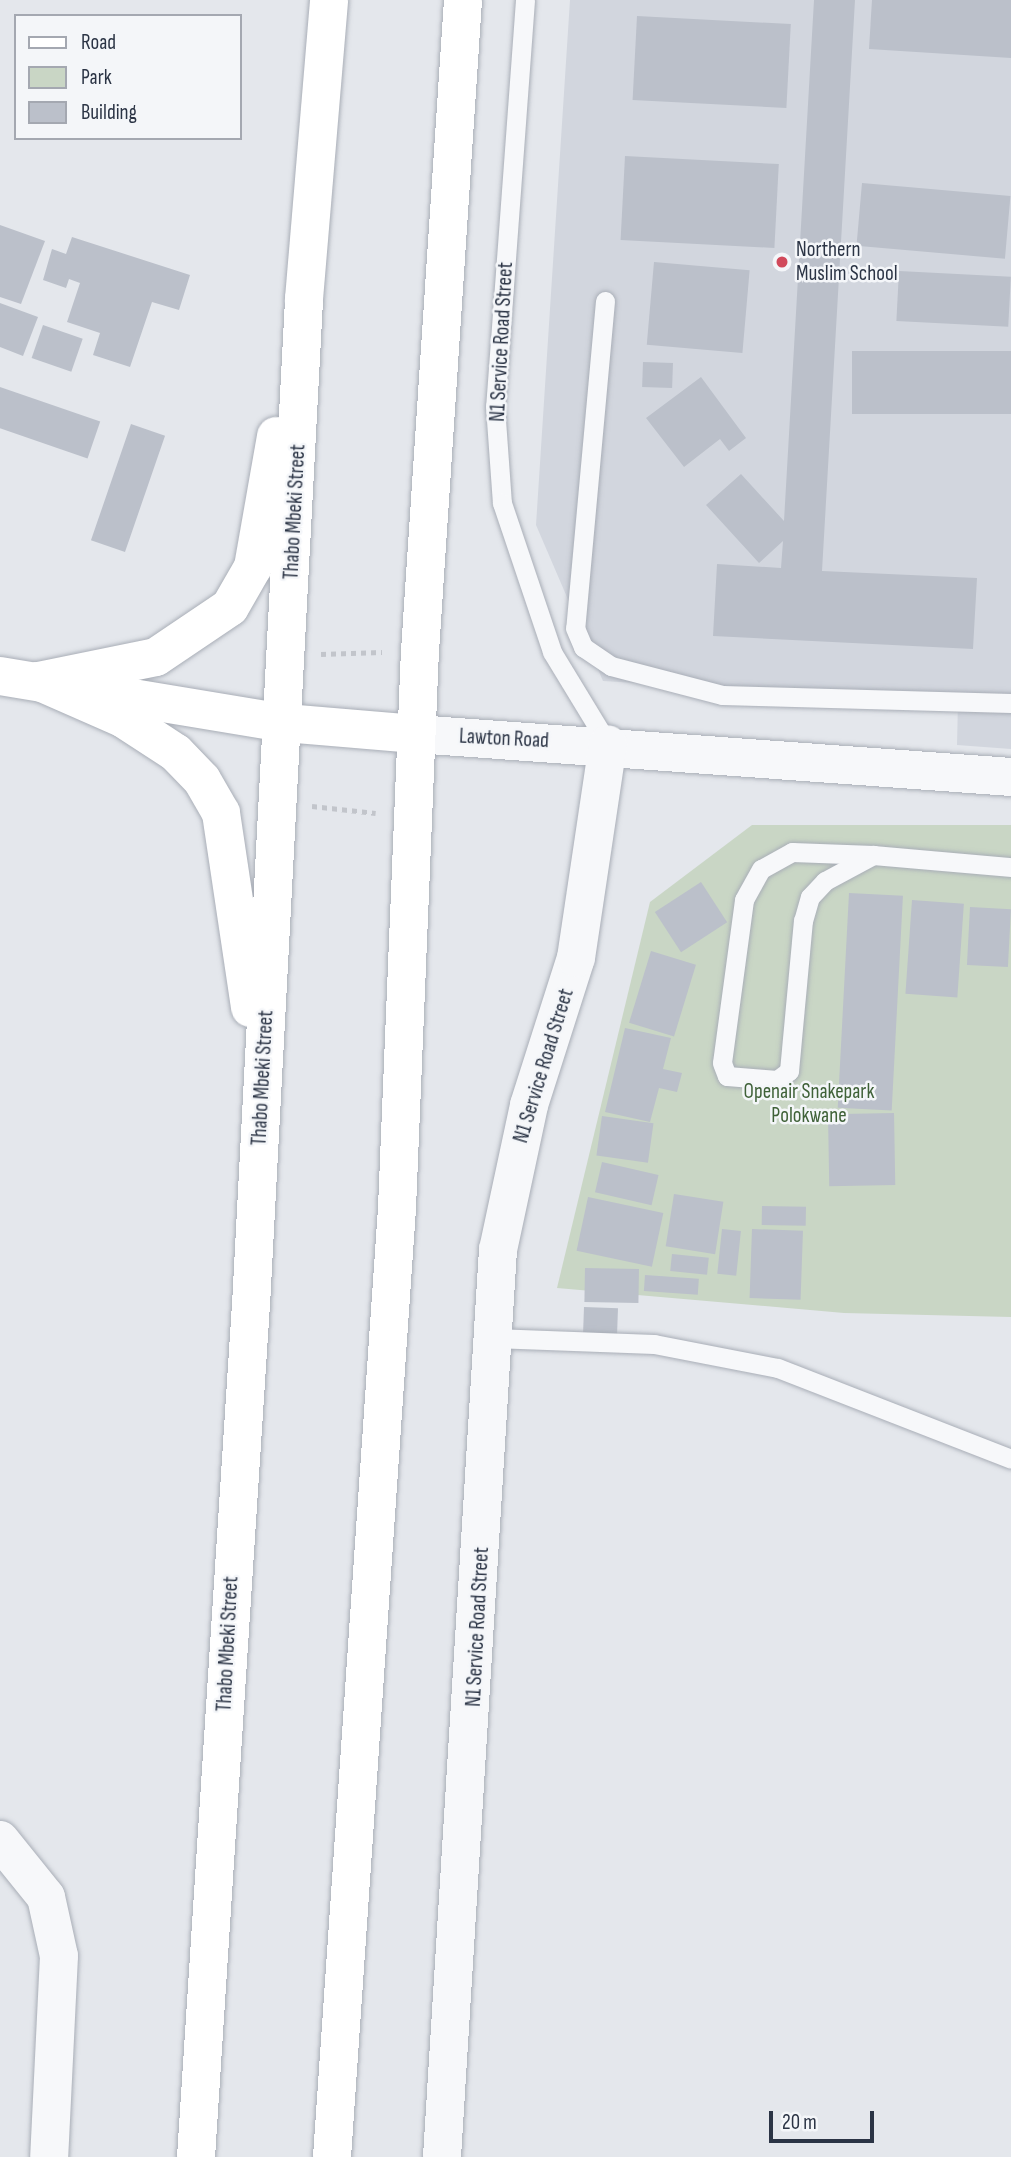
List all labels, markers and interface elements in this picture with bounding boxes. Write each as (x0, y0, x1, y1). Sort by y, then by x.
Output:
legend (14, 14, 242, 140)
text: Road (81, 30, 116, 55)
text: Park (81, 65, 112, 90)
text: Building (81, 100, 137, 125)
place label: Northern Muslim School (796, 237, 898, 287)
marker: Northern Muslim School (774, 254, 790, 270)
street label: N1 Service Road Street (485, 262, 519, 422)
street label: Thabo Mbeki Street (279, 444, 311, 580)
street label: Lawton Road (459, 724, 549, 754)
street label: N1 Service Road Street (509, 986, 579, 1146)
street label: Thabo Mbeki Street (247, 1010, 279, 1146)
park label: Openair Snakepark Polokwane (744, 1079, 874, 1129)
street label: N1 Service Road Street (461, 1547, 495, 1707)
street label: Thabo Mbeki Street (212, 1576, 244, 1712)
scale bar (773, 2098, 878, 2142)
text: 20 m (782, 2110, 817, 2135)

